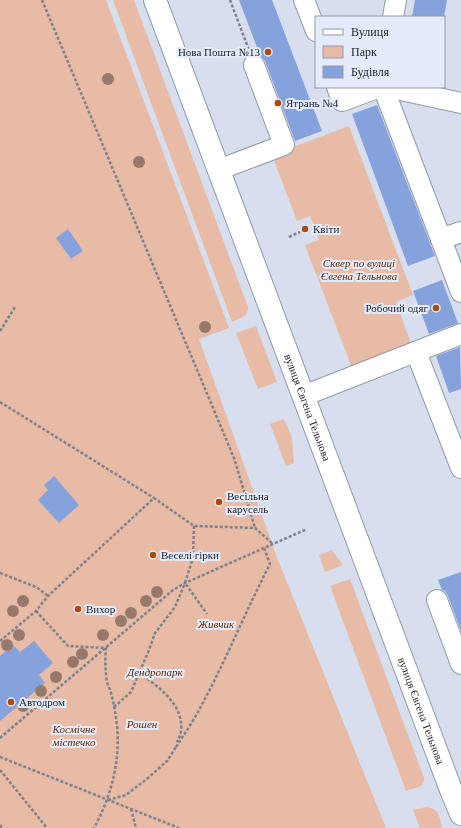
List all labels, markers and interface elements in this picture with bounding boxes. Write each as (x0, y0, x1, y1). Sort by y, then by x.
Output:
legend (315, 16, 445, 88)
text: Вулиця (351, 25, 389, 39)
text: Парк (351, 45, 377, 59)
place label: Нова Пошта №13 (178, 46, 260, 58)
marker: Нова Пошта №13 (263, 47, 273, 57)
text: Будівля (351, 65, 390, 79)
place label: Ятрань №4 (286, 97, 339, 109)
marker: Ятрань №4 (273, 98, 283, 108)
place label: Квіти (313, 223, 339, 235)
marker: Квіти (300, 224, 310, 234)
park label: Сквер по вулиці Євгена Тельнова (321, 257, 398, 282)
place label: Робочий одяг (365, 302, 428, 314)
marker: Робочий одяг (431, 303, 441, 313)
street label: вулиця Євгена Тельнова (282, 352, 333, 463)
place label: Весільна карусель (227, 490, 269, 515)
marker: Весільна карусель (214, 497, 224, 507)
place label: Веселі гірки (161, 549, 219, 561)
marker: Веселі гірки (148, 550, 158, 560)
place label: Вихор (86, 603, 116, 615)
marker: Вихор (73, 604, 83, 614)
park label: Живчик (197, 618, 235, 630)
street label: вулиця Євгена Тельнова (396, 656, 447, 766)
park label: Дендропарк (126, 666, 184, 678)
place label: Автодром (19, 696, 65, 708)
marker: Автодром (6, 697, 16, 707)
park label: Рошен (126, 718, 158, 730)
park label: Космічне містечко (51, 723, 96, 748)

